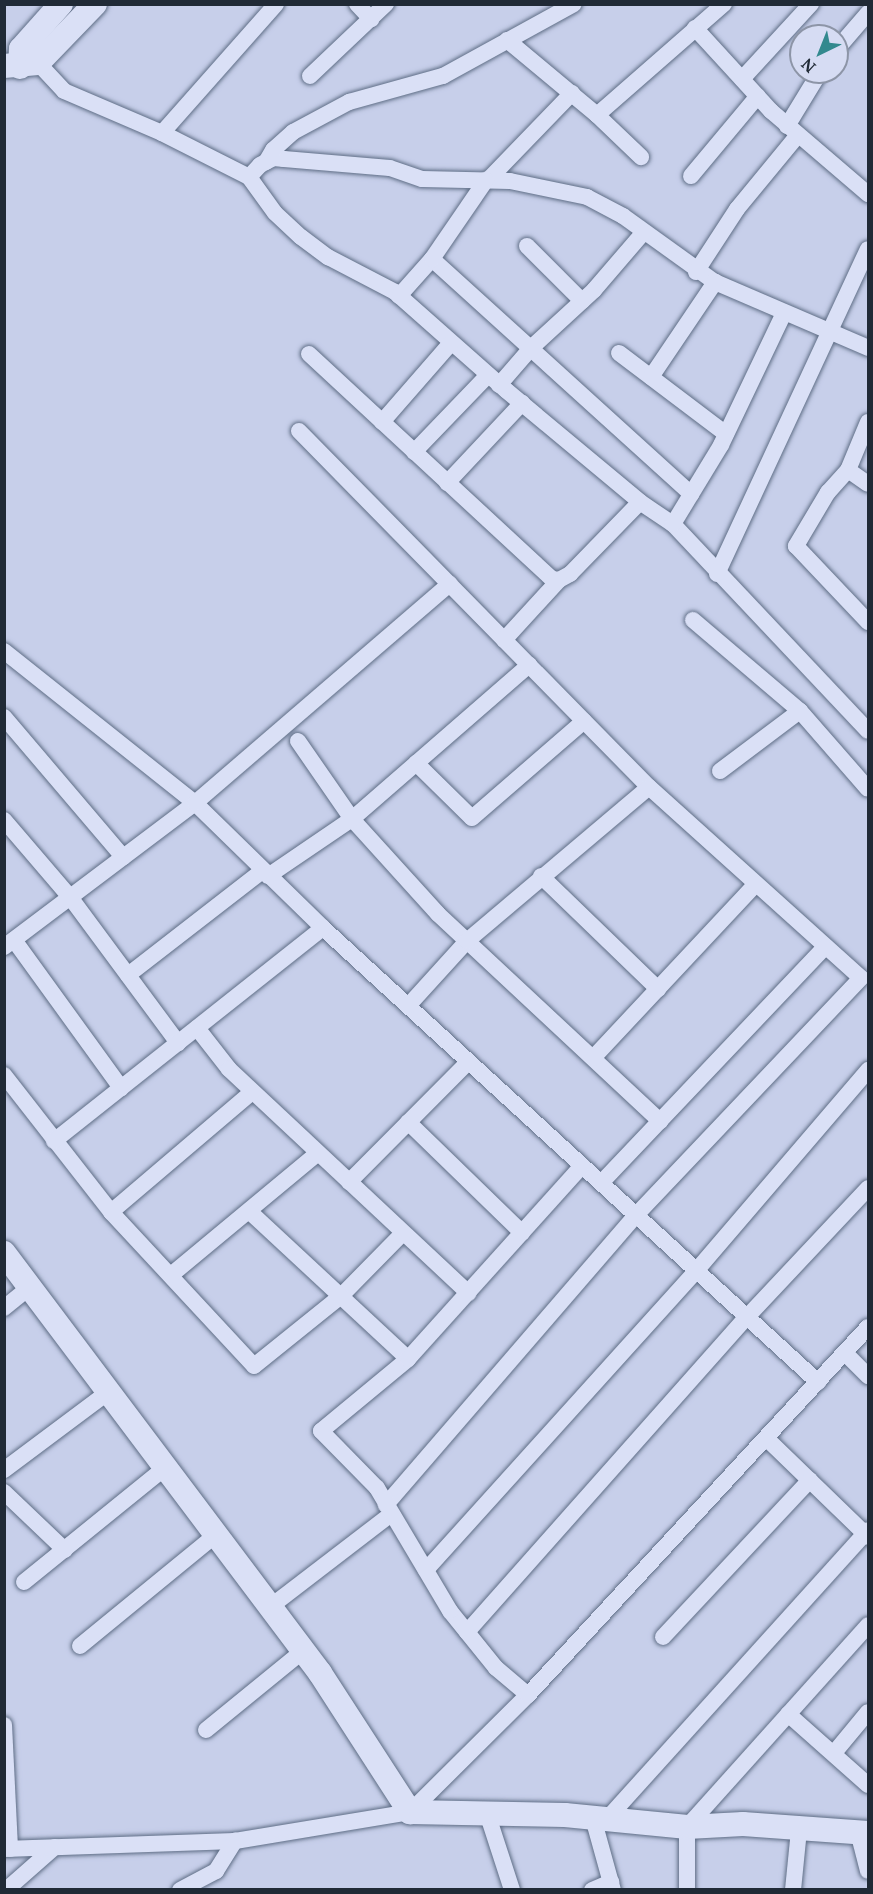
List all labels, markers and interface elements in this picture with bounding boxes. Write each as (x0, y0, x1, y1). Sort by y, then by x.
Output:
north arrow (789, 24, 849, 84)
text: N (796, 54, 820, 78)

